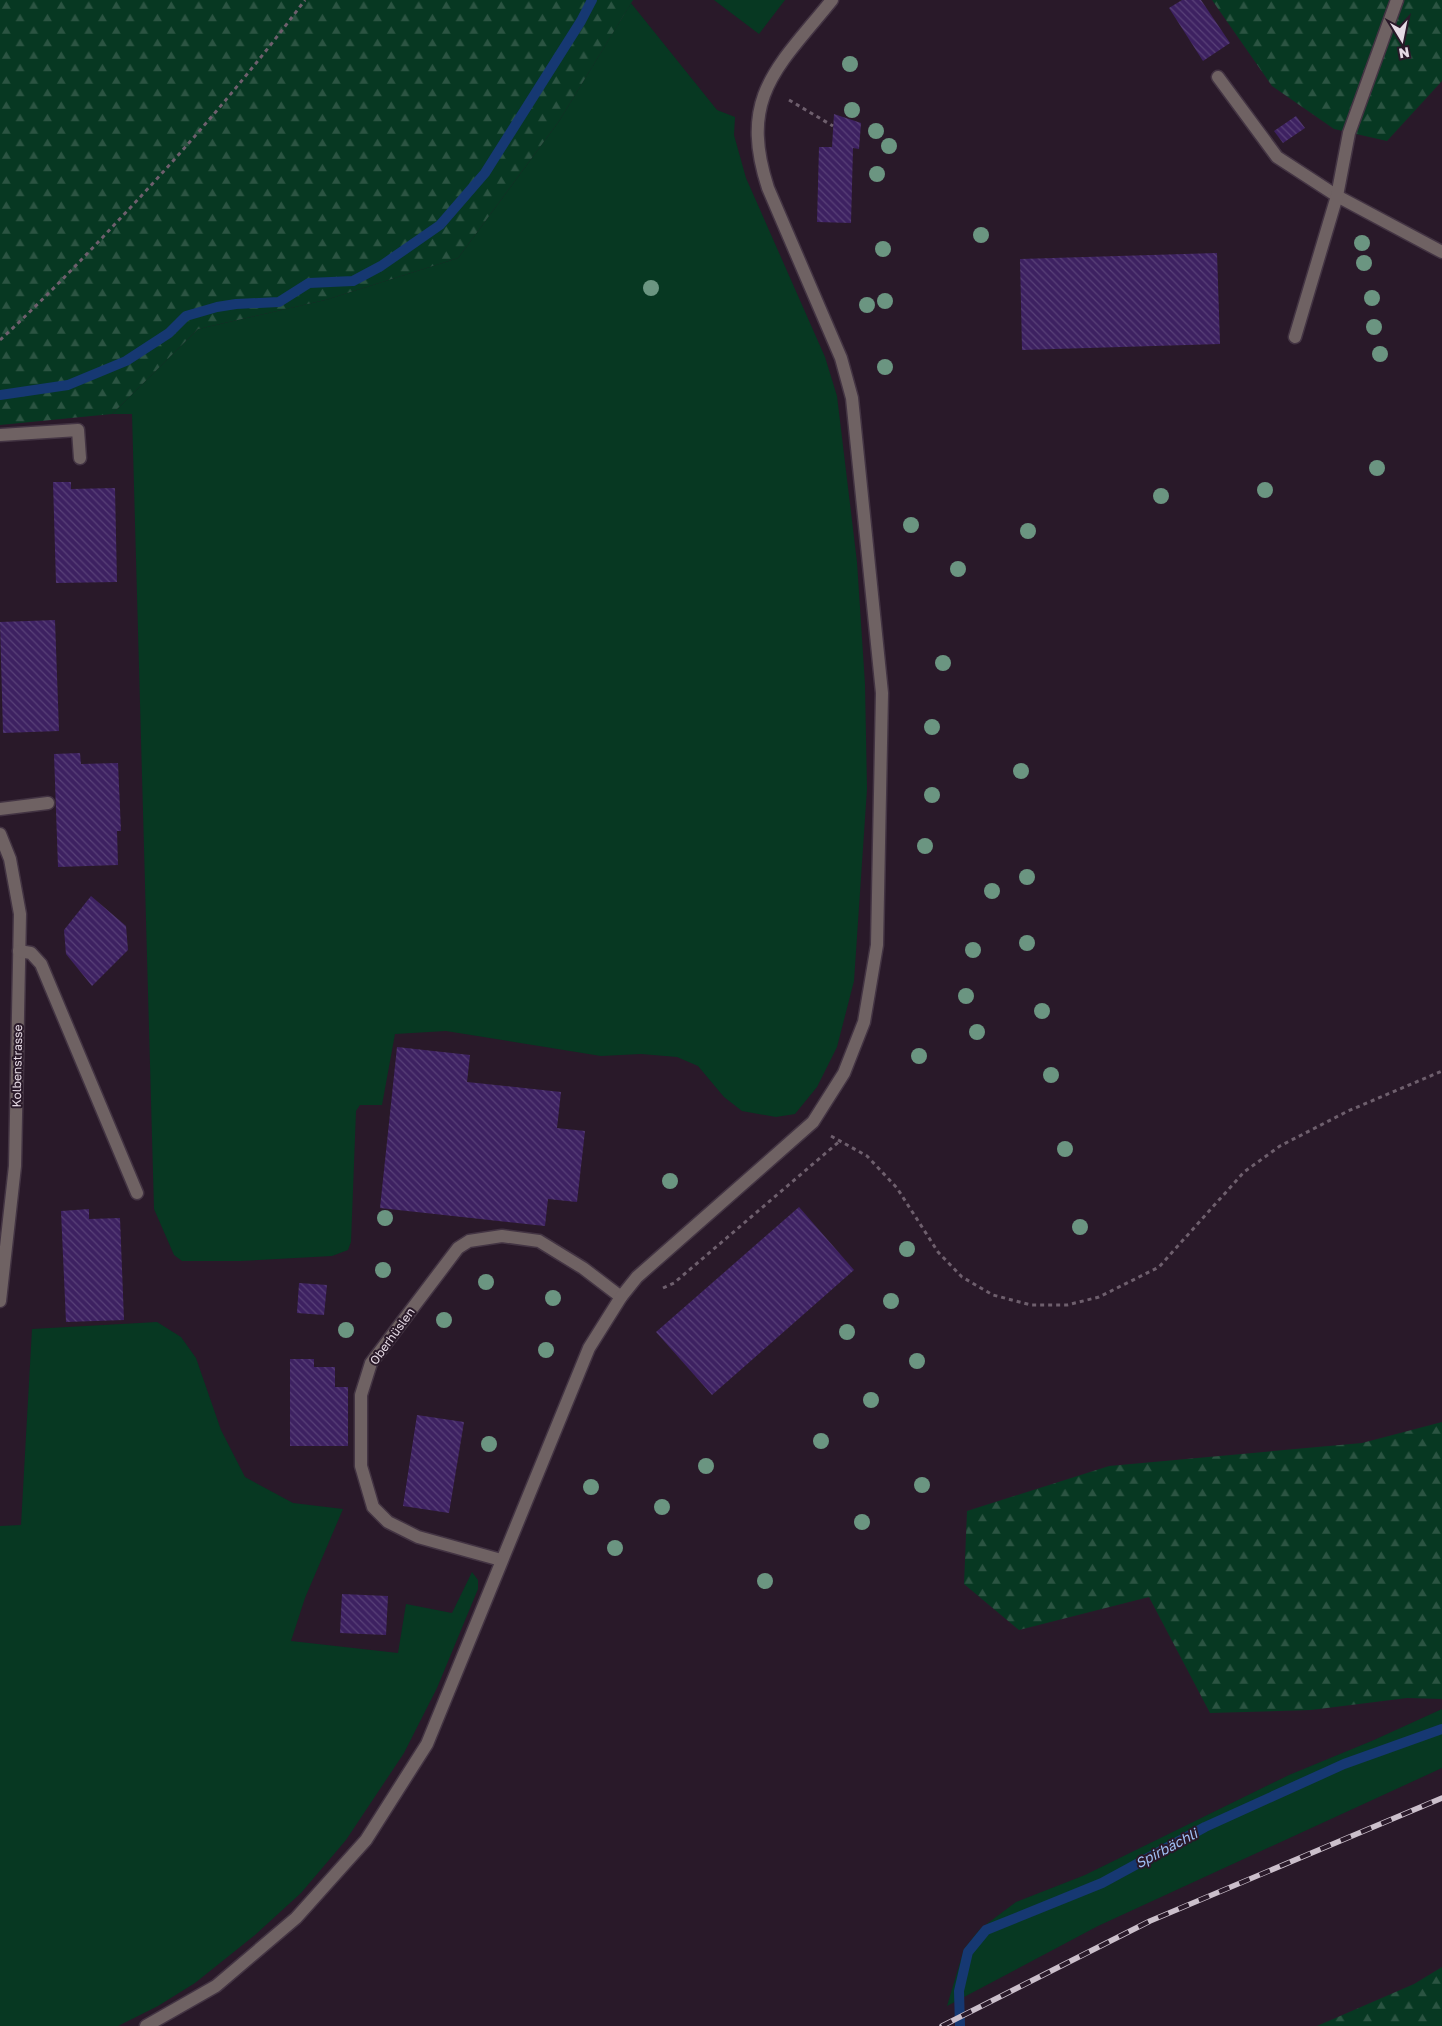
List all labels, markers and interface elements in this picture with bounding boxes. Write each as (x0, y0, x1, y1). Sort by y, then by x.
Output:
north arrow (1377, 15, 1427, 65)
text: N (1398, 44, 1411, 63)
street label: Kolbenstrasse (9, 1024, 25, 1108)
street label: Oberhüslen (366, 1305, 418, 1367)
water label: Spirbächli (1132, 1824, 1202, 1871)

